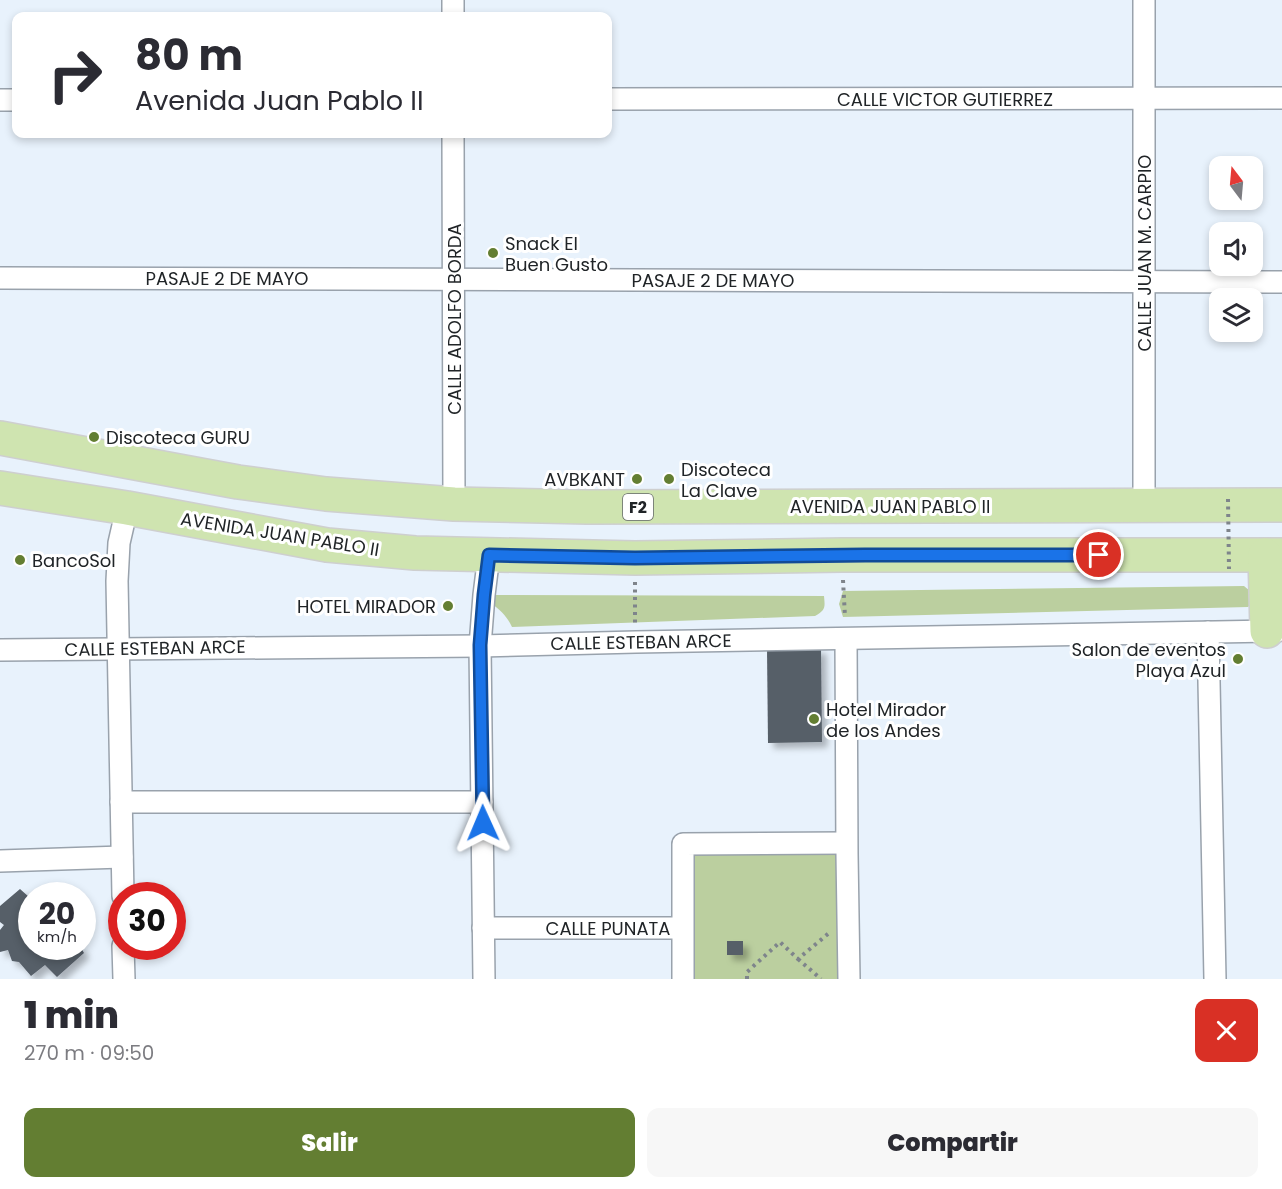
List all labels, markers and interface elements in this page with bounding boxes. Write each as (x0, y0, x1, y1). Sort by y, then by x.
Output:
text: 80 m (135, 26, 243, 85)
icon: right (36, 36, 114, 114)
text: Avenida Juan Pablo II (135, 82, 424, 119)
street label: CALLE VICTOR GUTIERREZ (837, 87, 1053, 112)
street label: CALLE JUAN M. CARPIO (1132, 155, 1157, 351)
north arrow (1209, 156, 1263, 210)
map controls (1209, 156, 1263, 342)
button: sound (1209, 222, 1263, 276)
street label: CALLE ADOLFO BORDA (442, 223, 467, 415)
place label: Snack El Buen Gusto (505, 231, 608, 277)
marker: Snack El Buen Gusto (486, 246, 500, 260)
street label: PASAJE 2 DE MAYO (145, 266, 309, 291)
street label: PASAJE 2 DE MAYO (631, 268, 795, 293)
button: layers (1209, 288, 1263, 342)
place label: Discoteca GURU (106, 425, 250, 450)
marker: Discoteca GURU (87, 430, 101, 444)
place label: Discoteca La Clave (681, 457, 771, 503)
place label: AVBKANT (544, 467, 625, 492)
marker: AVBKANT (630, 472, 644, 486)
marker: Discoteca La Clave (662, 472, 676, 486)
road number: F2 (623, 494, 653, 520)
street label: AVENIDA JUAN PABLO II (790, 494, 990, 519)
street label: AVENIDA JUAN PABLO II (179, 506, 381, 562)
pin (1073, 529, 1124, 580)
icon: arrive (1082, 538, 1115, 571)
place label: BancoSol (32, 548, 116, 573)
marker: BancoSol (13, 553, 27, 567)
place label: HOTEL MIRADOR (297, 594, 436, 619)
marker: HOTEL MIRADOR (441, 599, 455, 613)
street label: CALLE ESTEBAN ARCE (550, 628, 732, 656)
street label: CALLE ESTEBAN ARCE (64, 634, 246, 662)
place label: Salon de eventos Playa Azul (1071, 637, 1226, 683)
marker: Salon de eventos Playa Azul (1231, 652, 1245, 666)
place label: Hotel Mirador de los Andes (826, 697, 946, 743)
marker: Hotel Mirador de los Andes (807, 712, 821, 726)
position arrow (451, 791, 515, 855)
speed limit sign: 30 (108, 882, 186, 960)
text: 20 (39, 892, 75, 935)
street label: CALLE PUNATA (546, 916, 670, 941)
text: km/h (37, 926, 77, 947)
text: 1 min (24, 990, 119, 1041)
button: close (1195, 999, 1258, 1062)
text: 270 m · 09:50 (24, 1039, 154, 1067)
button: Salir (24, 1108, 635, 1177)
button: Compartir (647, 1108, 1258, 1177)

